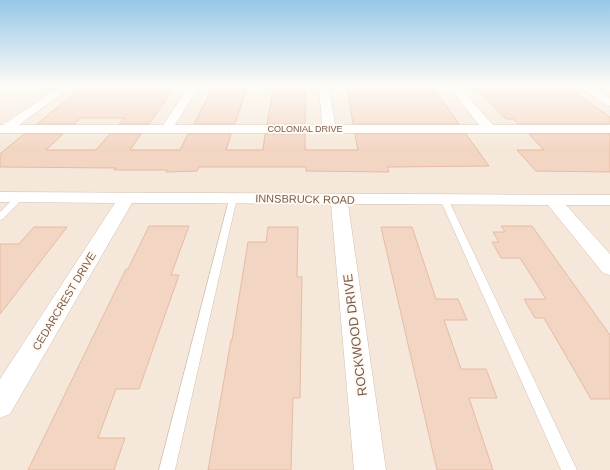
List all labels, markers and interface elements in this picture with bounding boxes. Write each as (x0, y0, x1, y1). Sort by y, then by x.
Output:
street label: COLONIAL DRIVE (267, 124, 343, 134)
street label: INNSBRUCK ROAD (255, 192, 355, 206)
street label: CEDARCREST DRIVE (30, 250, 98, 352)
street label: ROCKWOOD DRIVE (340, 273, 370, 397)

